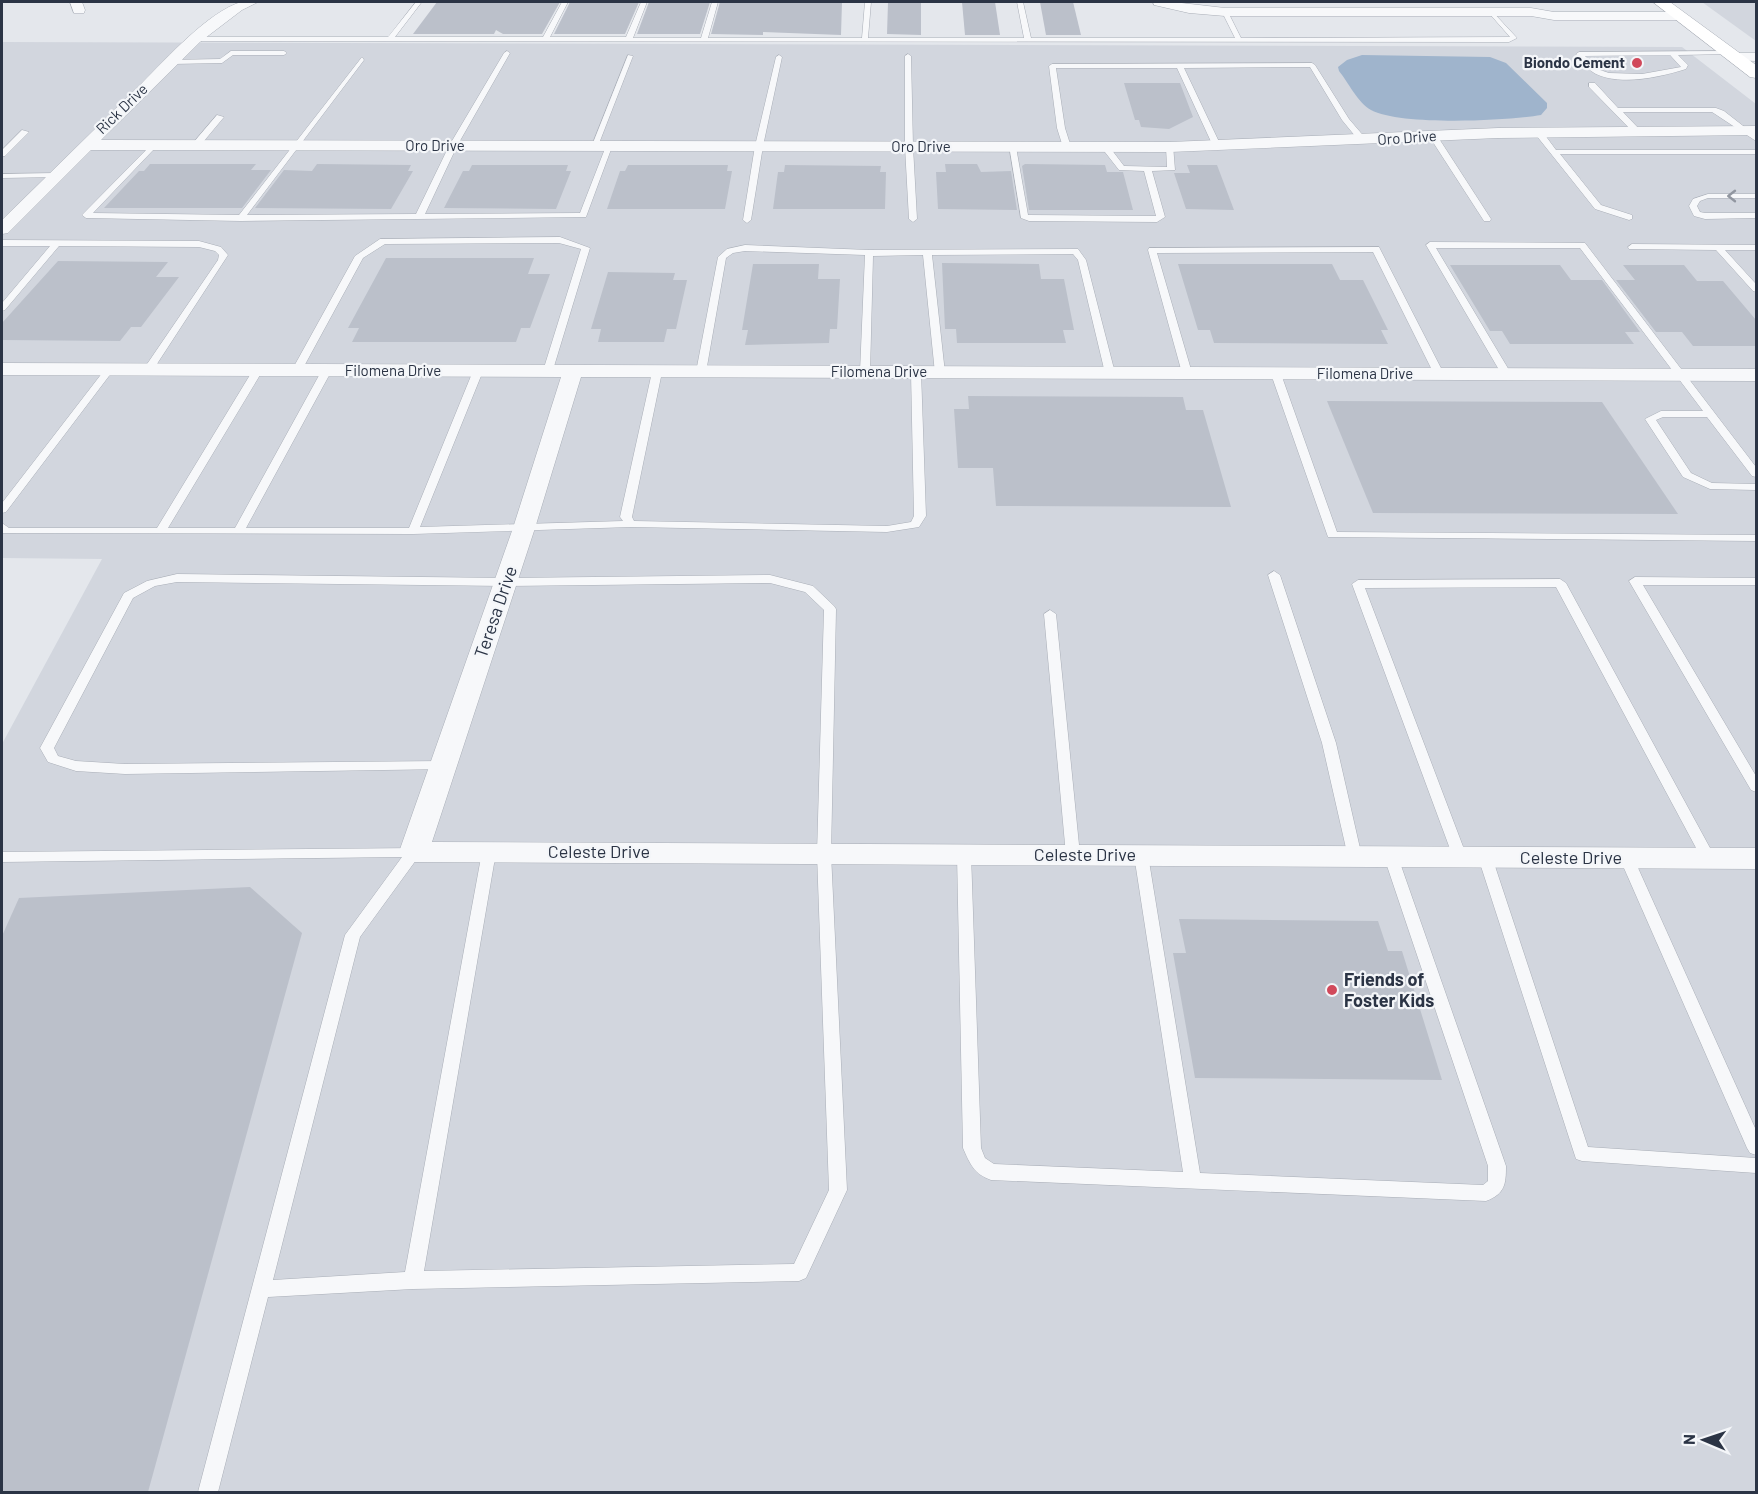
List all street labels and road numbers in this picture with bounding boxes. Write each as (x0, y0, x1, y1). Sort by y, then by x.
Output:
street label: Rick Drive (92, 79, 151, 137)
street label: Oro Drive (1377, 126, 1437, 148)
street label: Oro Drive (405, 136, 465, 154)
street label: Oro Drive (891, 137, 951, 155)
street label: Filomena Drive (345, 361, 441, 379)
street label: Filomena Drive (831, 362, 927, 380)
street label: Filomena Drive (1317, 364, 1413, 382)
street label: Teresa Drive (469, 563, 521, 661)
street label: Celeste Drive (548, 840, 650, 862)
street label: Celeste Drive (1034, 843, 1136, 865)
street label: Celeste Drive (1520, 846, 1622, 868)

